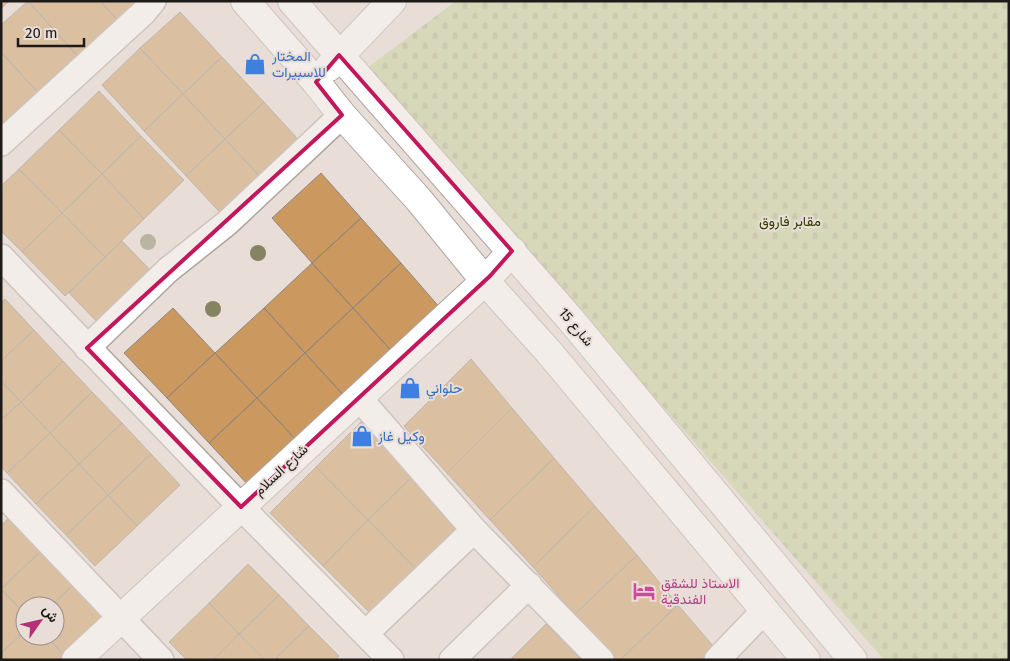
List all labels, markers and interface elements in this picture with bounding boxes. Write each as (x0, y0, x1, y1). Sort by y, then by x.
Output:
scale bar (18, 15, 84, 47)
text: 20 m (25, 24, 58, 42)
place label: المختار للاسبيرات (271, 48, 326, 81)
shop icon: المختار للاسبيرات (242, 51, 268, 77)
park label: مقابر فاروق (759, 213, 821, 230)
street label: شارع 15 (554, 304, 597, 351)
shop icon: حلواني (397, 375, 423, 401)
place label: حلواني (426, 380, 462, 400)
shop icon: وكيل غاز (349, 423, 375, 449)
place label: وكيل غاز (377, 428, 425, 445)
street label: شارع السلام (250, 441, 313, 501)
place label: الاستاذ للشقق الفندقية (661, 575, 740, 608)
hotel icon: الاستاذ للشقق الفندقية (631, 578, 657, 604)
north arrow (15, 596, 65, 646)
text: ش (39, 602, 62, 626)

